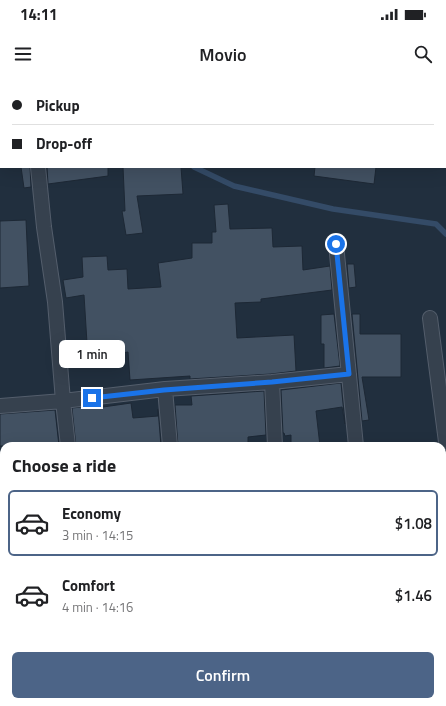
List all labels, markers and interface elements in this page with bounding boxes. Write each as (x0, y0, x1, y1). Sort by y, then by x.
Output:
text: 14:11 (20, 3, 57, 26)
text: Movio (199, 41, 247, 68)
icon: menu (12, 43, 34, 65)
icon: search (412, 43, 434, 65)
text: Pickup (36, 94, 80, 117)
text: Drop-off (36, 132, 92, 155)
route start (327, 235, 345, 253)
callout: 1 min (59, 340, 125, 368)
text: 1 min (76, 344, 108, 364)
route end (83, 389, 101, 407)
text: Choose a ride (12, 452, 116, 479)
text: Economy (62, 502, 121, 525)
icon: car (14, 505, 50, 541)
text: $1.08 (395, 512, 432, 535)
text: 3 min · 14:15 (62, 525, 133, 545)
text: Comfort (62, 574, 115, 597)
icon: car (14, 577, 50, 613)
text: $1.46 (395, 584, 432, 607)
text: 4 min · 14:16 (62, 597, 133, 617)
button: Confirm (12, 652, 434, 698)

